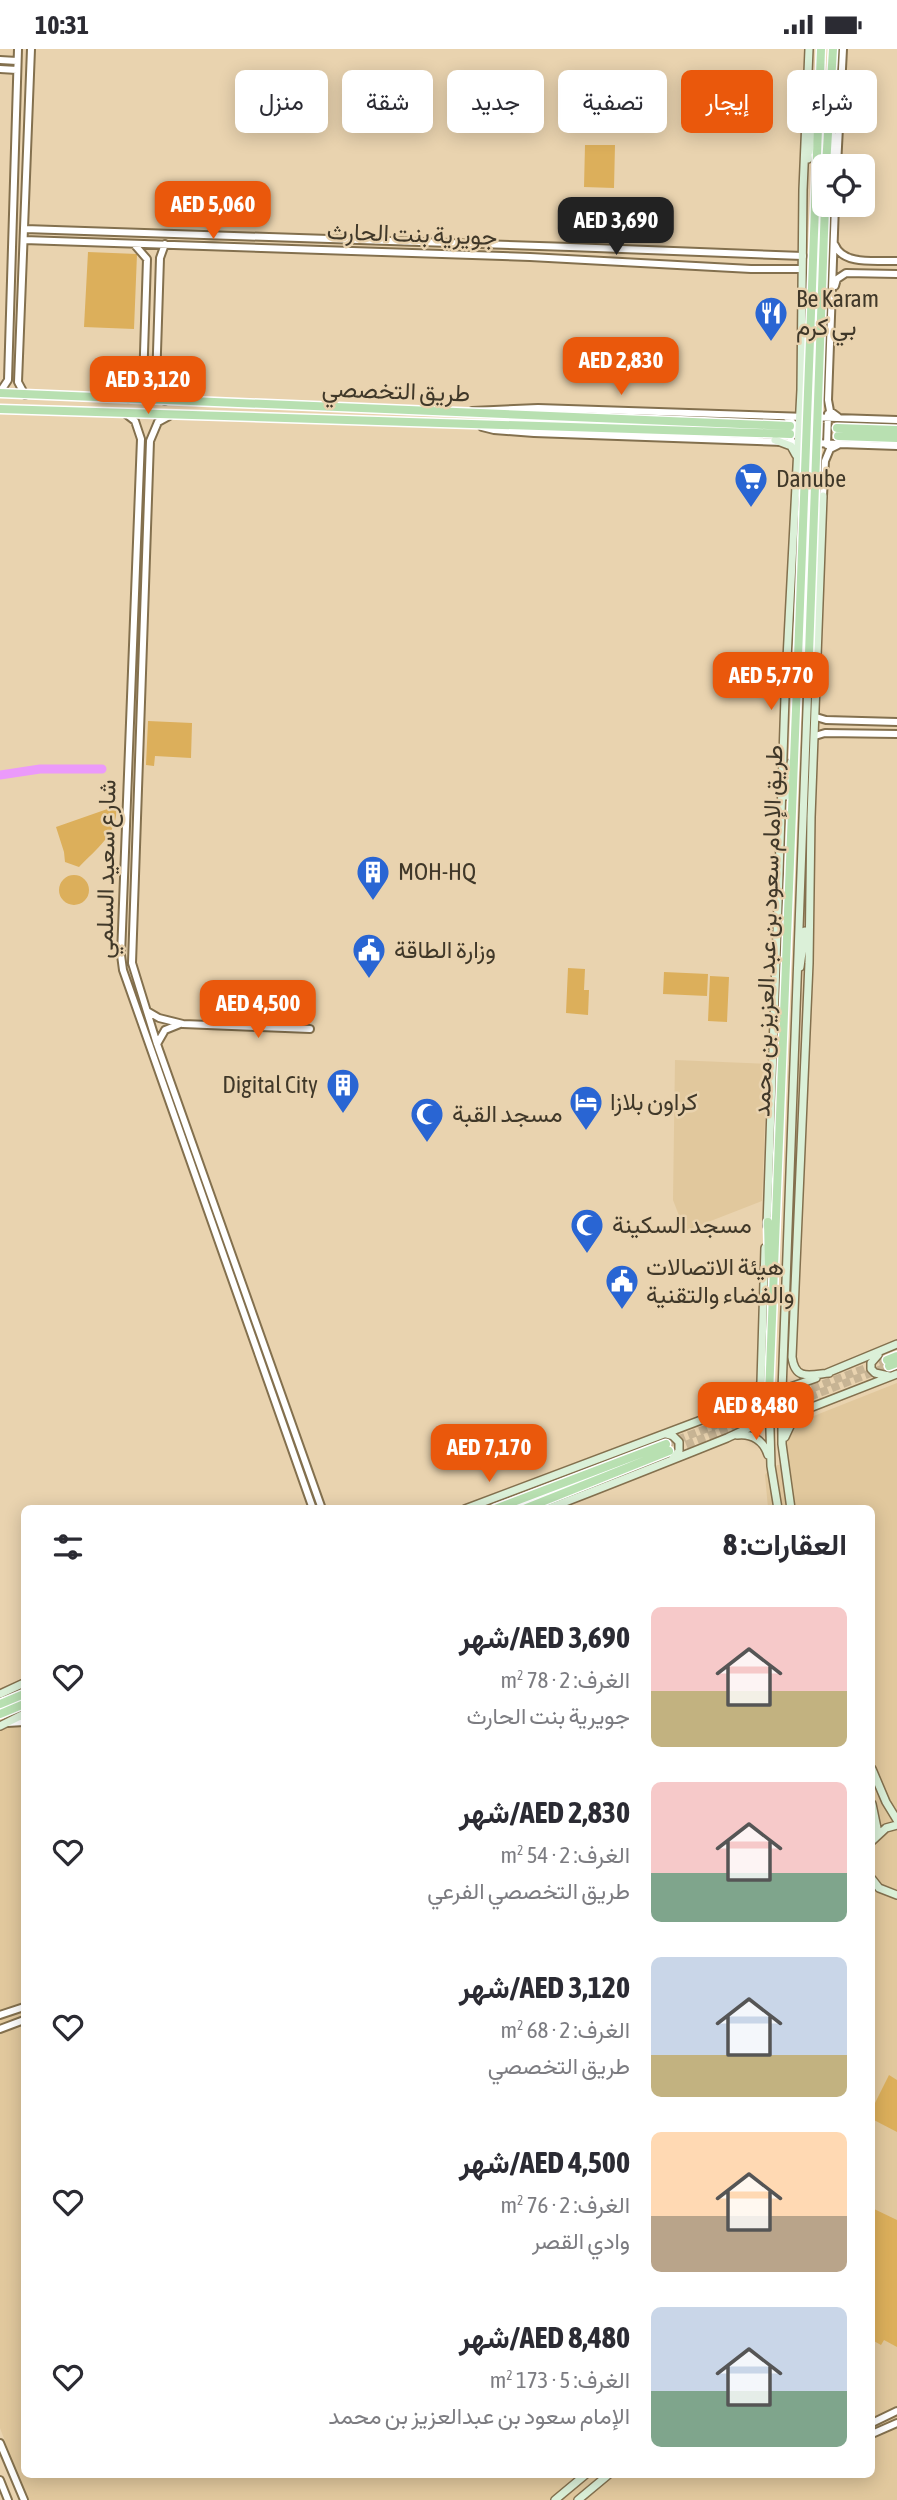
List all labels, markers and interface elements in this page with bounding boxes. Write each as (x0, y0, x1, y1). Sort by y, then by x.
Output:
text: 10:31 (35, 10, 89, 40)
chip: منزل (235, 70, 328, 133)
chip: شقة (342, 70, 433, 133)
chip: جديد (447, 70, 544, 133)
chip: تصفية (558, 70, 667, 133)
chip: إيجار (681, 70, 773, 133)
chip: شراء (787, 70, 877, 133)
map controls (812, 154, 875, 217)
button: locate (812, 154, 875, 217)
pin: AED 5,060 (133, 181, 293, 241)
text: AED 5,060 (171, 191, 255, 217)
pin: AED 3,690 (536, 197, 696, 257)
text: AED 3,690 (574, 207, 658, 233)
street label: جويرية بنت الحارث (326, 217, 498, 252)
place label: Be Karam بي كرم (796, 285, 879, 346)
restaurant icon: Be Karam بي كرم (752, 294, 790, 343)
pin: AED 2,830 (541, 337, 701, 397)
text: AED 2,830 (579, 347, 663, 373)
pin: AED 3,120 (68, 357, 228, 416)
text: AED 3,120 (106, 366, 190, 392)
street label: طريق التخصصي (321, 374, 471, 413)
supermarket icon: Danube (732, 460, 770, 509)
place label: Danube (776, 465, 846, 492)
pin: AED 5,770 (691, 653, 851, 712)
text: AED 5,770 (729, 662, 813, 688)
street label: طريق الإمام سعود بن عبد العزيز بن محمد (748, 744, 790, 1118)
street label: شارع سعيد السلمي (90, 779, 127, 959)
building icon: MOH-HQ (354, 853, 392, 902)
place label: MOH-HQ (398, 858, 477, 885)
public building icon: وزارة الطاقة (350, 931, 388, 980)
place label: وزارة الطاقة (394, 936, 496, 965)
pin: AED 4,500 (178, 981, 338, 1040)
text: AED 4,500 (216, 990, 300, 1016)
building icon: Digital City (324, 1066, 362, 1115)
place label: Digital City (222, 1071, 318, 1098)
hotel icon: كراون بلازا (567, 1083, 605, 1132)
place label: كراون بلازا (610, 1088, 698, 1117)
mosque icon: مسجد القبة (408, 1095, 446, 1144)
place label: مسجد القبة (452, 1100, 563, 1128)
mosque icon: مسجد السكينة (568, 1206, 606, 1255)
place label: مسجد السكينة (612, 1211, 752, 1239)
place label: هيئة الاتصالات والفضاء والتقنية (646, 1253, 795, 1310)
public building icon: هيئة الاتصالات والفضاء والتقنية (603, 1262, 641, 1311)
pin: AED 8,480 (676, 1383, 836, 1442)
text: AED 8,480 (714, 1392, 798, 1418)
pin: AED 7,170 (409, 1425, 569, 1484)
text: AED 7,170 (447, 1434, 531, 1460)
text: العقارات: 8 (723, 1527, 847, 1561)
icon: filters (49, 1528, 87, 1566)
text: AED 3,690/شهر (459, 1620, 630, 1654)
icon: home (707, 1635, 791, 1719)
icon: heart (49, 1658, 87, 1696)
text: الغرف: 2 · 78 m² (501, 1667, 630, 1693)
text: جويرية بنت الحارث (466, 1703, 630, 1729)
text: AED 2,830/شهر (459, 1795, 630, 1829)
icon: home (707, 1810, 791, 1894)
icon: heart (49, 1833, 87, 1871)
text: الغرف: 2 · 54 m² (501, 1842, 630, 1868)
text: طريق التخصصي الفرعي (427, 1878, 630, 1904)
text: AED 3,120/شهر (459, 1970, 630, 2004)
icon: home (707, 1985, 791, 2069)
icon: heart (49, 2008, 87, 2046)
text: الغرف: 2 · 68 m² (501, 2017, 630, 2043)
text: طريق التخصصي (488, 2053, 630, 2079)
text: AED 4,500/شهر (459, 2145, 630, 2179)
icon: home (707, 2160, 791, 2244)
icon: heart (49, 2183, 87, 2221)
text: الغرف: 2 · 76 m² (501, 2192, 630, 2218)
text: وادي القصر (532, 2228, 630, 2254)
text: AED 8,480/شهر (459, 2320, 630, 2354)
icon: home (707, 2335, 791, 2419)
icon: heart (49, 2358, 87, 2396)
text: الغرف: 5 · 173 m² (490, 2367, 630, 2393)
text: الإمام سعود بن عبدالعزيز بن محمد (328, 2403, 630, 2429)

